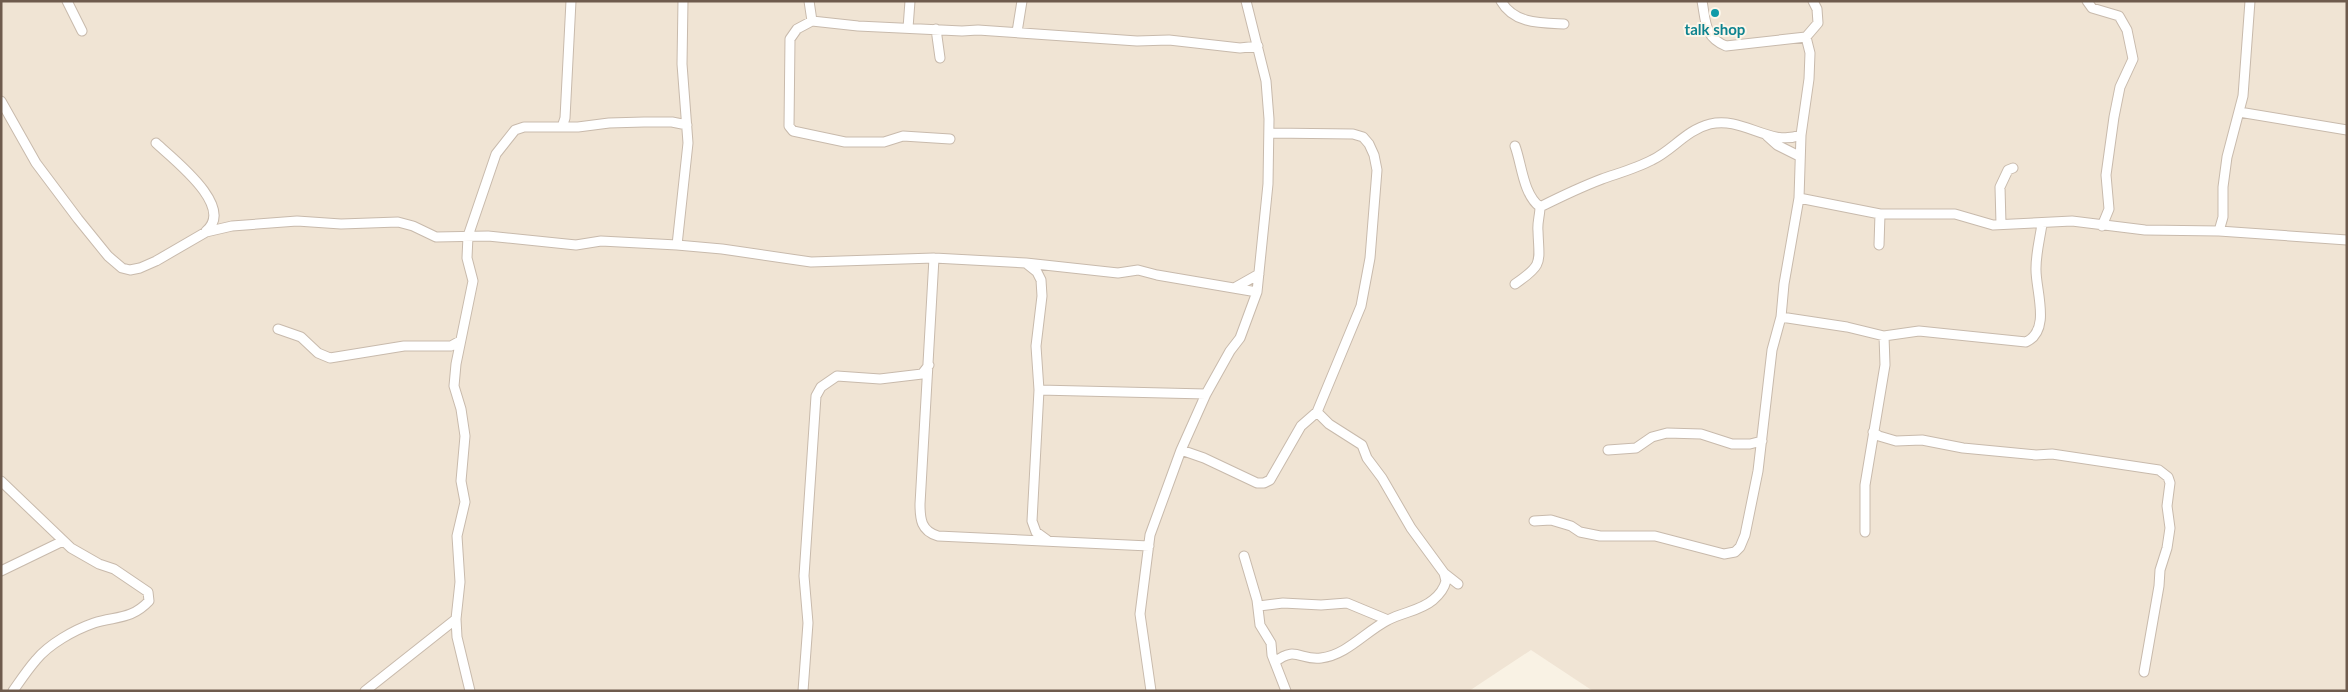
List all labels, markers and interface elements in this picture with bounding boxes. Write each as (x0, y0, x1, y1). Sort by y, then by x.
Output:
marker: talk shop (1709, 7, 1721, 19)
place label: talk shop (1685, 20, 1745, 38)

